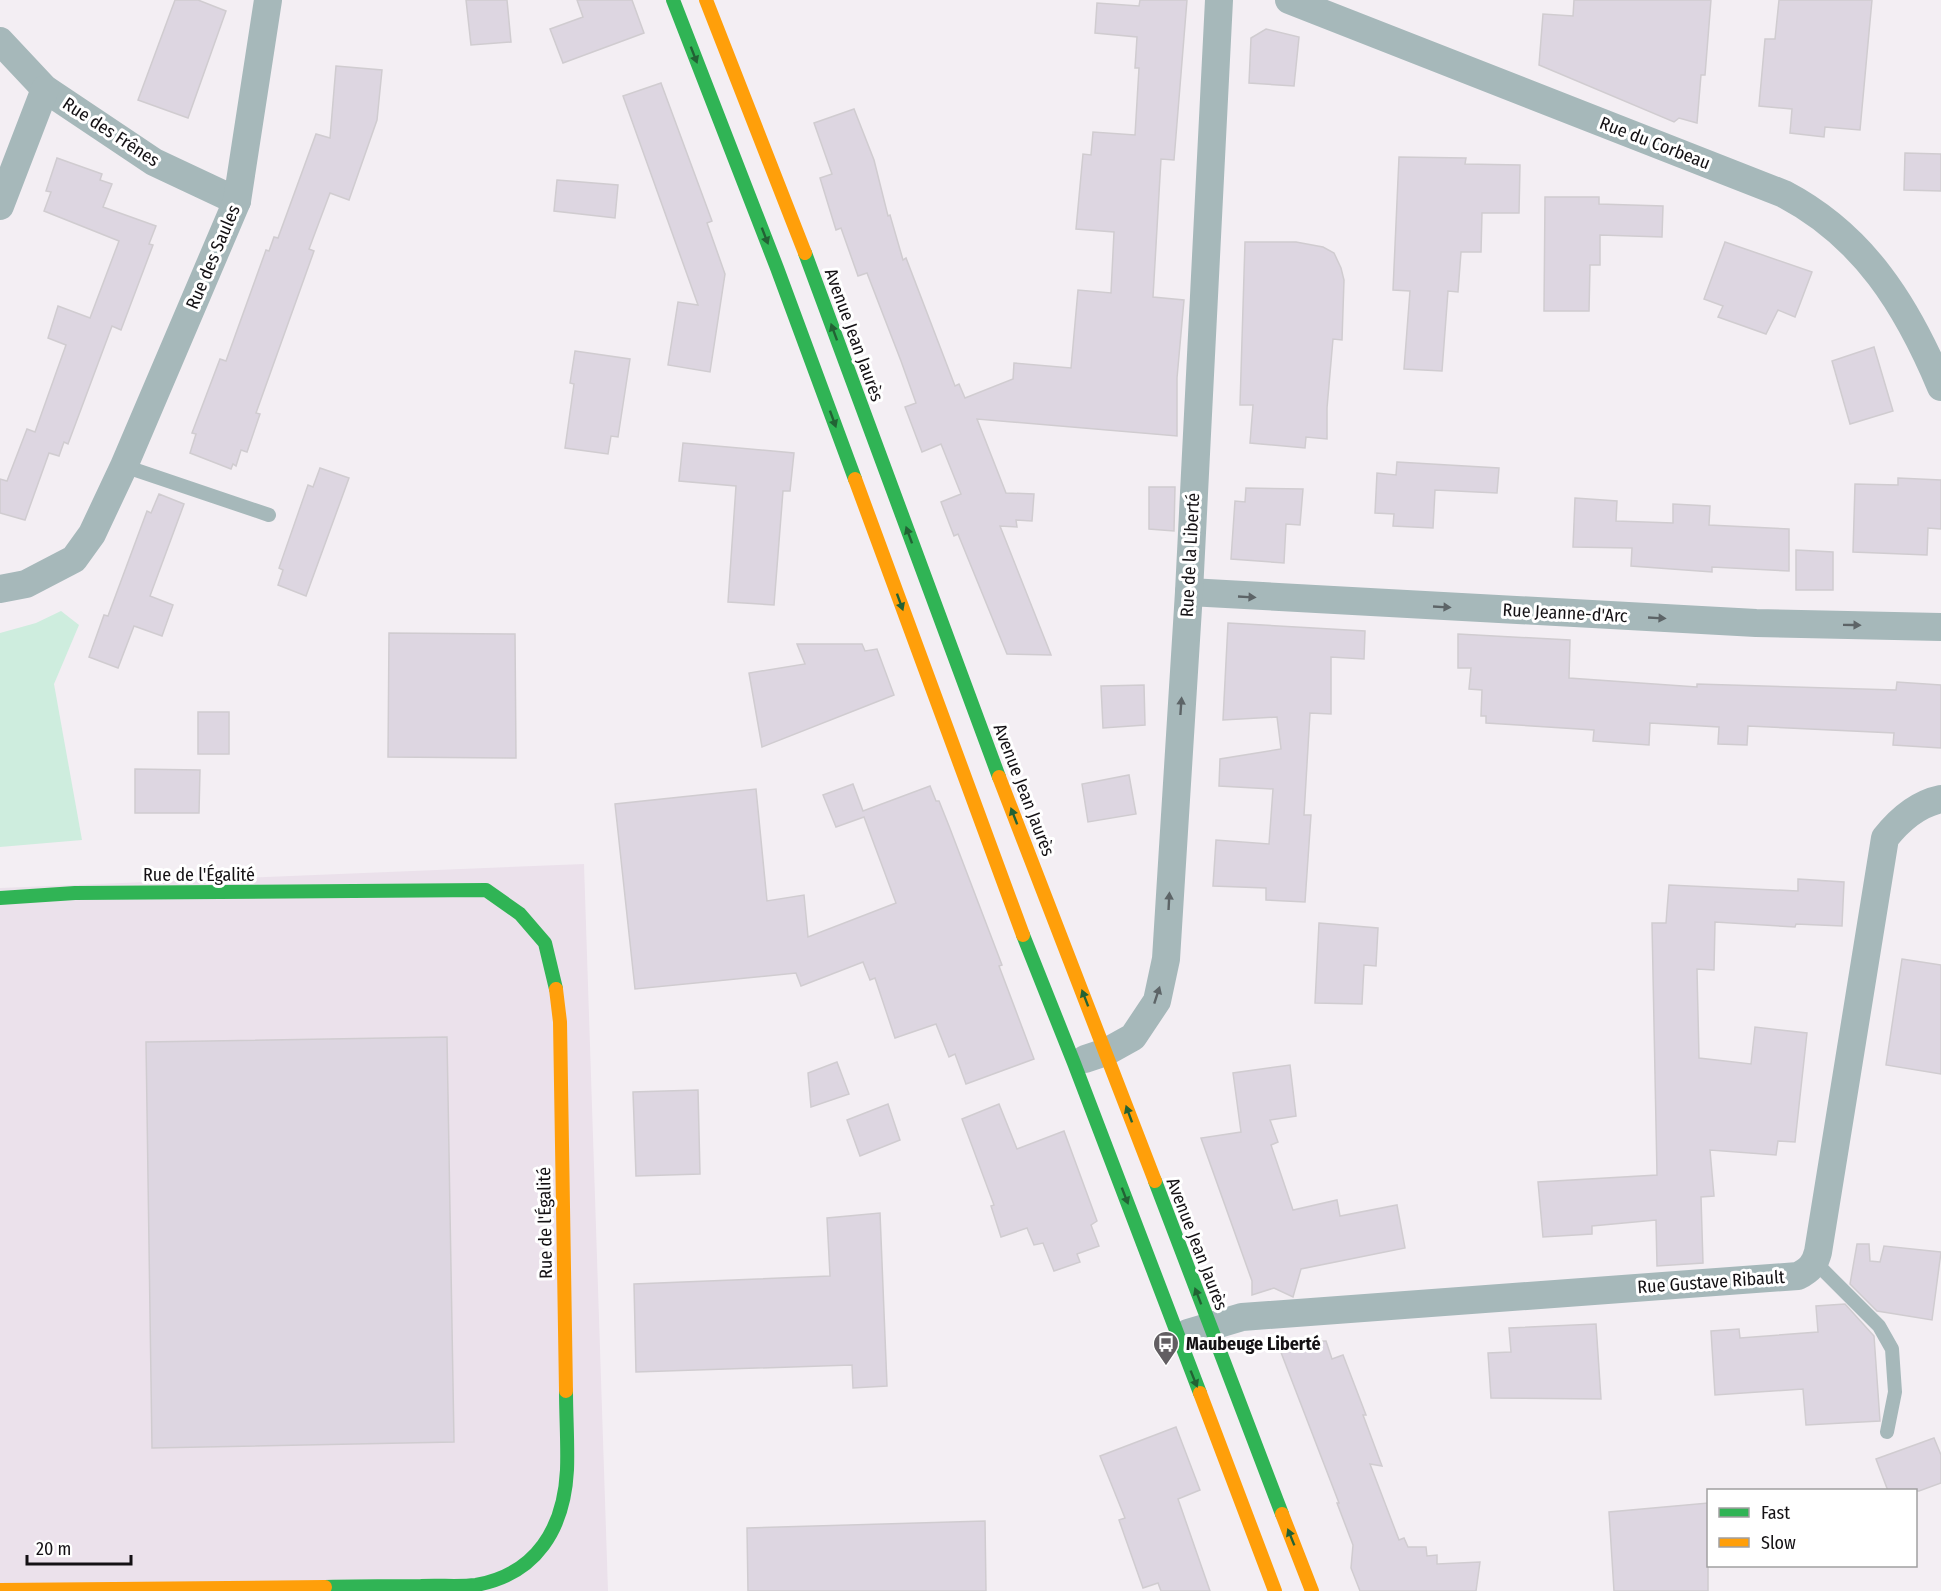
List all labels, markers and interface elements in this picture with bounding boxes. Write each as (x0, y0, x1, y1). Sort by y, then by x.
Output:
one-way arrow (689, 46, 699, 64)
street label: Rue des Frênes (59, 93, 164, 172)
street label: Rue du Corbeau (1597, 112, 1713, 174)
street label: Rue des Saules (181, 201, 245, 312)
one-way arrow (760, 227, 770, 245)
street label: Avenue Jean Jaurès (820, 265, 888, 405)
one-way arrow (829, 323, 839, 341)
one-way arrow (828, 410, 838, 428)
street label: Rue de la Liberté (1176, 492, 1204, 618)
one-way arrow (904, 526, 913, 544)
one-way arrow (1237, 592, 1256, 601)
one-way arrow (896, 593, 905, 611)
street label: Rue Jeanne-d'Arc (1502, 599, 1628, 627)
one-way arrow (1432, 602, 1451, 611)
one-way arrow (1648, 613, 1667, 622)
one-way arrow (1843, 620, 1862, 630)
one-way arrow (1177, 697, 1186, 716)
street label: Avenue Jean Jaurès (989, 721, 1059, 860)
one-way arrow (1009, 807, 1018, 825)
street label: Rue de l'Égalité (143, 863, 255, 886)
one-way arrow (1164, 891, 1174, 910)
one-way arrow (1153, 986, 1162, 1004)
one-way arrow (1079, 989, 1089, 1007)
one-way arrow (1123, 1104, 1133, 1122)
street label: Rue de l'Égalité (532, 1167, 557, 1279)
street label: Avenue Jean Jaurès (1162, 1175, 1232, 1314)
one-way arrow (1120, 1188, 1130, 1206)
street label: Rue Gustave Ribault (1637, 1266, 1786, 1298)
one-way arrow (1193, 1287, 1202, 1305)
bus stop icon: Maubeuge Liberté (1151, 1329, 1181, 1367)
place label: Maubeuge Liberté (1186, 1333, 1321, 1355)
one-way arrow (1189, 1370, 1199, 1388)
legend (1707, 1489, 1917, 1567)
text: Fast (1761, 1502, 1790, 1524)
one-way arrow (1285, 1527, 1295, 1545)
scale bar (27, 1528, 130, 1566)
text: Slow (1761, 1532, 1796, 1554)
text: 20 m (36, 1538, 71, 1560)

